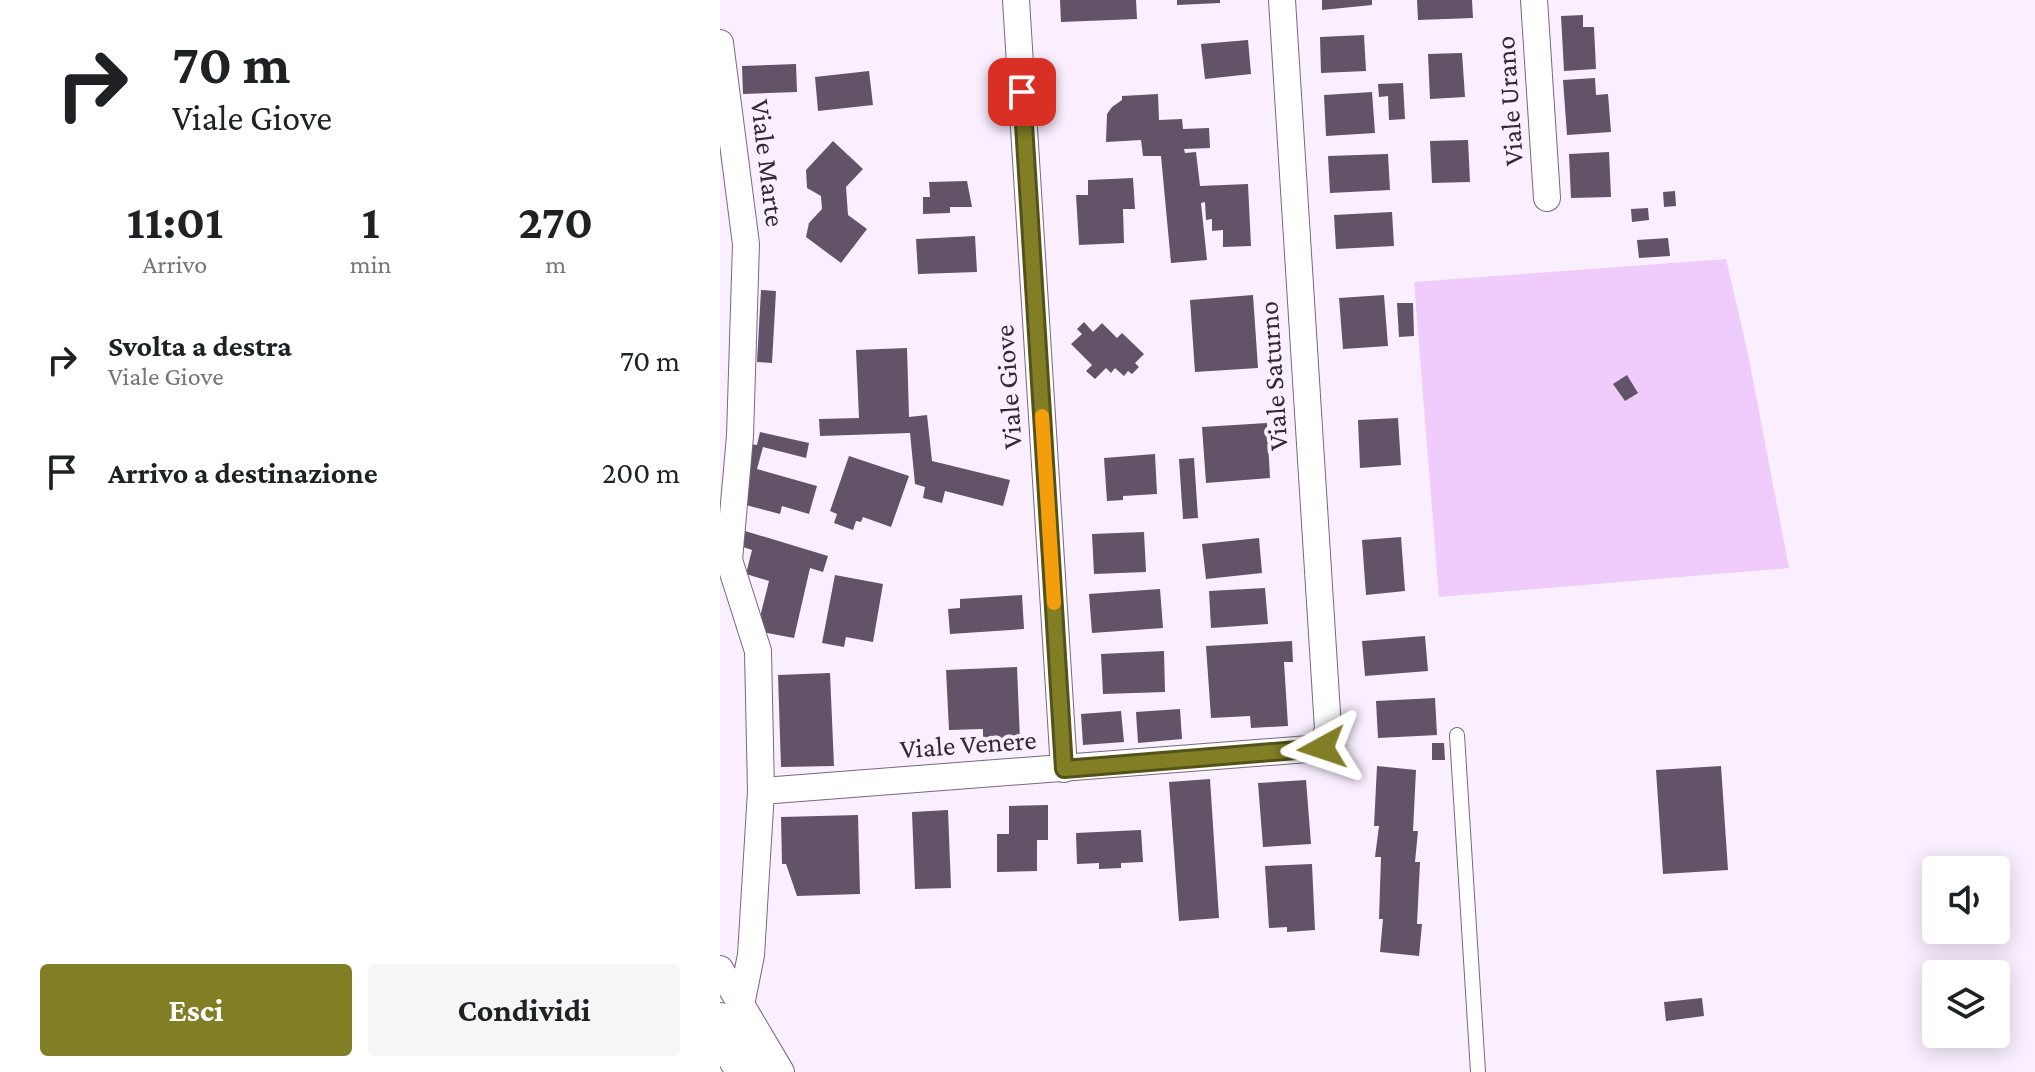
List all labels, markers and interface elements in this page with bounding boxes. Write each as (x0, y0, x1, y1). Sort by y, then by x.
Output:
icon: right (40, 32, 144, 136)
text: 70 m (172, 33, 291, 95)
street label: Viale Urano (1489, 35, 1529, 167)
pin (988, 58, 1056, 126)
icon: arrive (1000, 70, 1044, 114)
street label: Viale Marte (745, 97, 791, 229)
text: Viale Giove (172, 98, 332, 138)
text: 11:01 (127, 195, 223, 248)
text: 1 (362, 195, 380, 248)
text: 270 (518, 195, 593, 248)
text: Arrivo (143, 250, 207, 279)
text: min (350, 250, 391, 279)
text: m (545, 250, 566, 279)
street label: Viale Saturno (1252, 300, 1294, 452)
street label: Viale Giove (988, 324, 1028, 450)
text: Svolta a destra (108, 329, 292, 362)
icon: right (40, 338, 84, 382)
text: 70 m (620, 344, 680, 377)
text: Viale Giove (108, 362, 224, 391)
icon: arrive (40, 450, 84, 494)
text: Arrivo a destinazione (108, 456, 378, 489)
text: 200 m (602, 456, 680, 489)
position arrow (1280, 706, 1364, 790)
street label: Viale Venere (899, 724, 1037, 764)
map controls (1922, 856, 2010, 1048)
button: sound (1922, 856, 2010, 944)
button: layers (1922, 960, 2010, 1048)
button: Esci (40, 964, 352, 1056)
button: Condividi (368, 964, 680, 1056)

